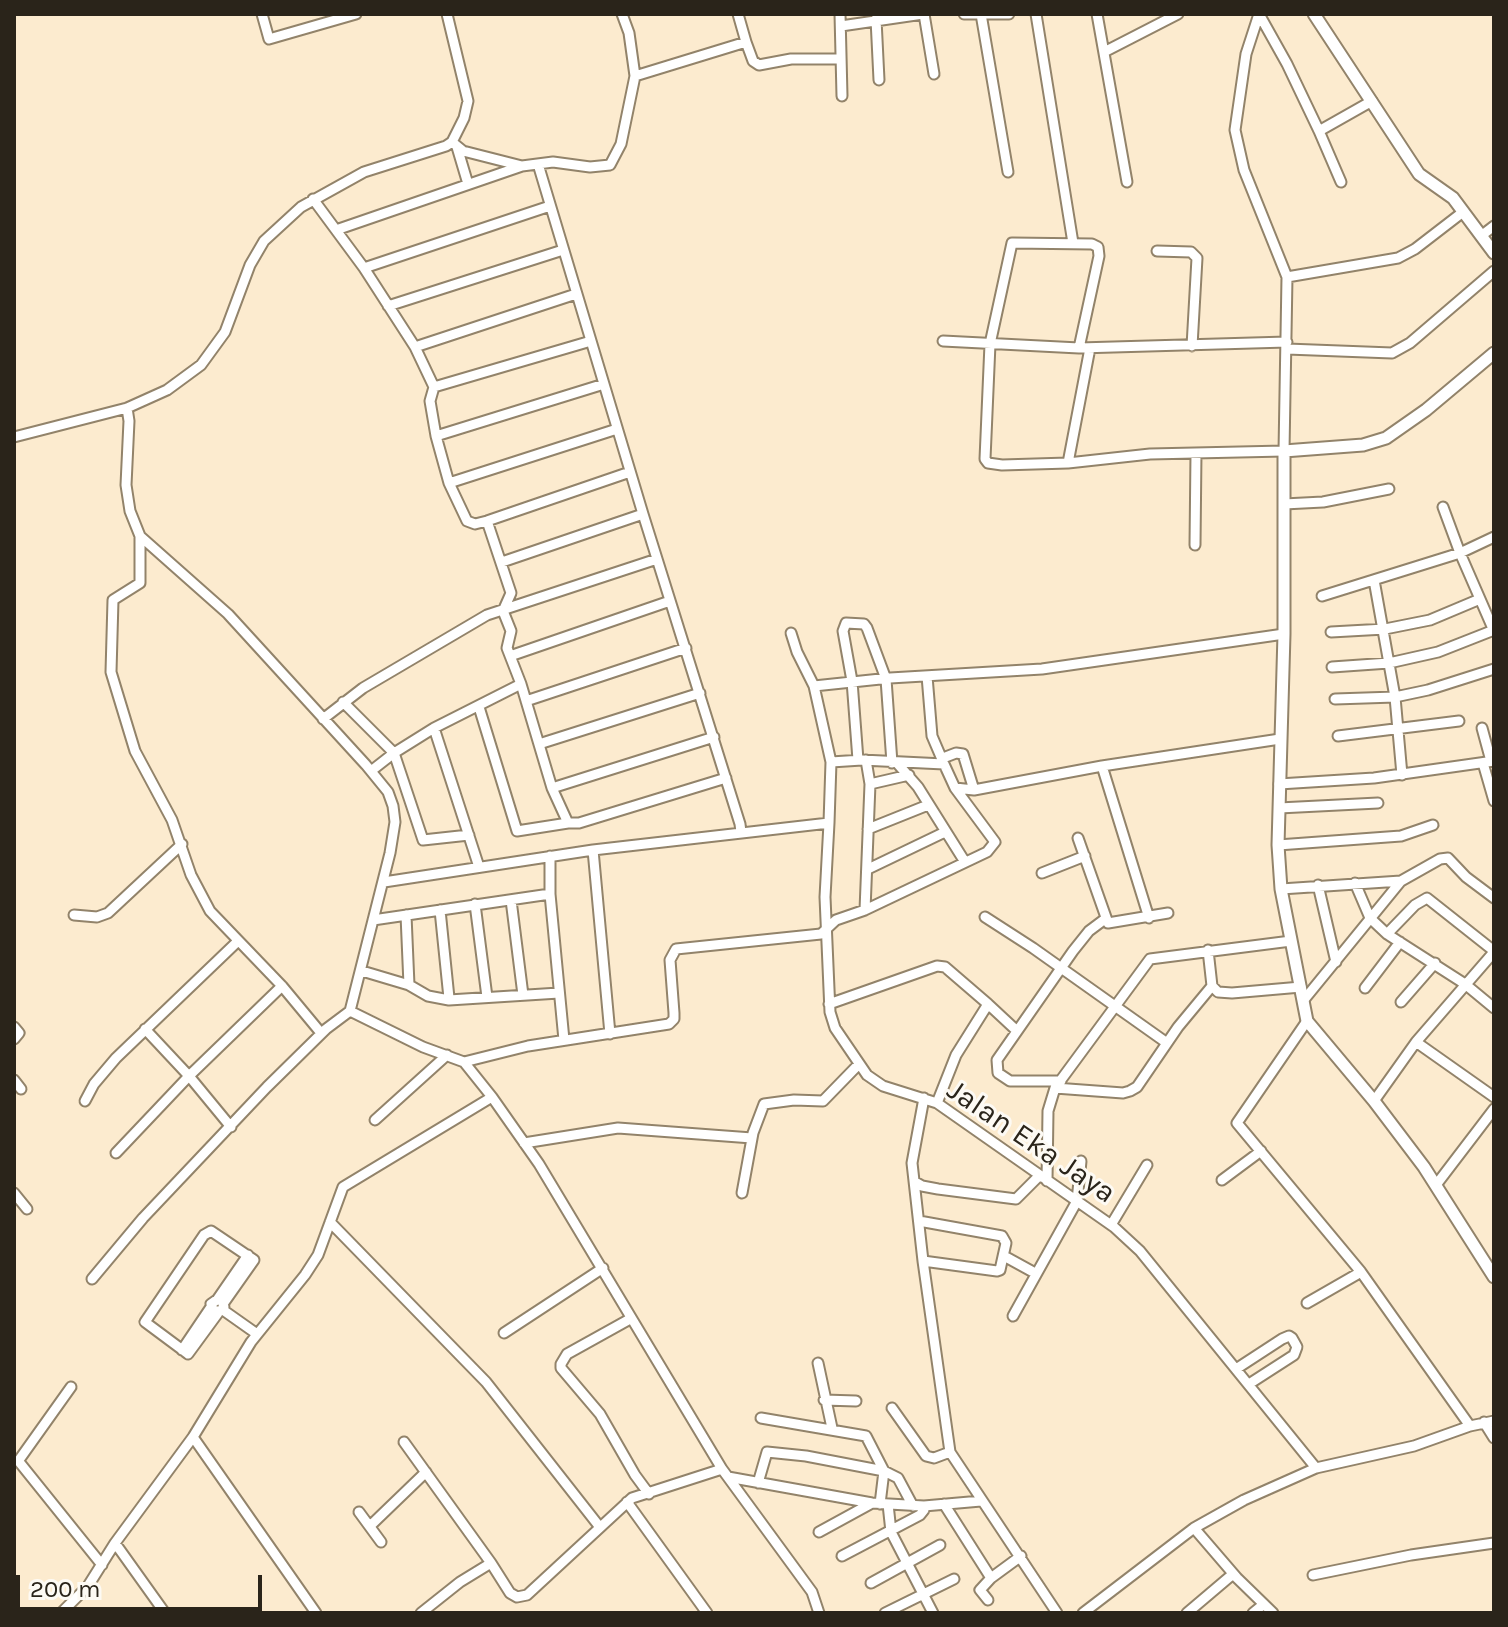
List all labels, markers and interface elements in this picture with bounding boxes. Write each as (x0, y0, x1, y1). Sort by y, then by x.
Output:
street label: Jalan Eka Jaya (940, 1072, 1122, 1212)
scale bar (20, 1559, 266, 1609)
text: 200 m (30, 1575, 101, 1603)

